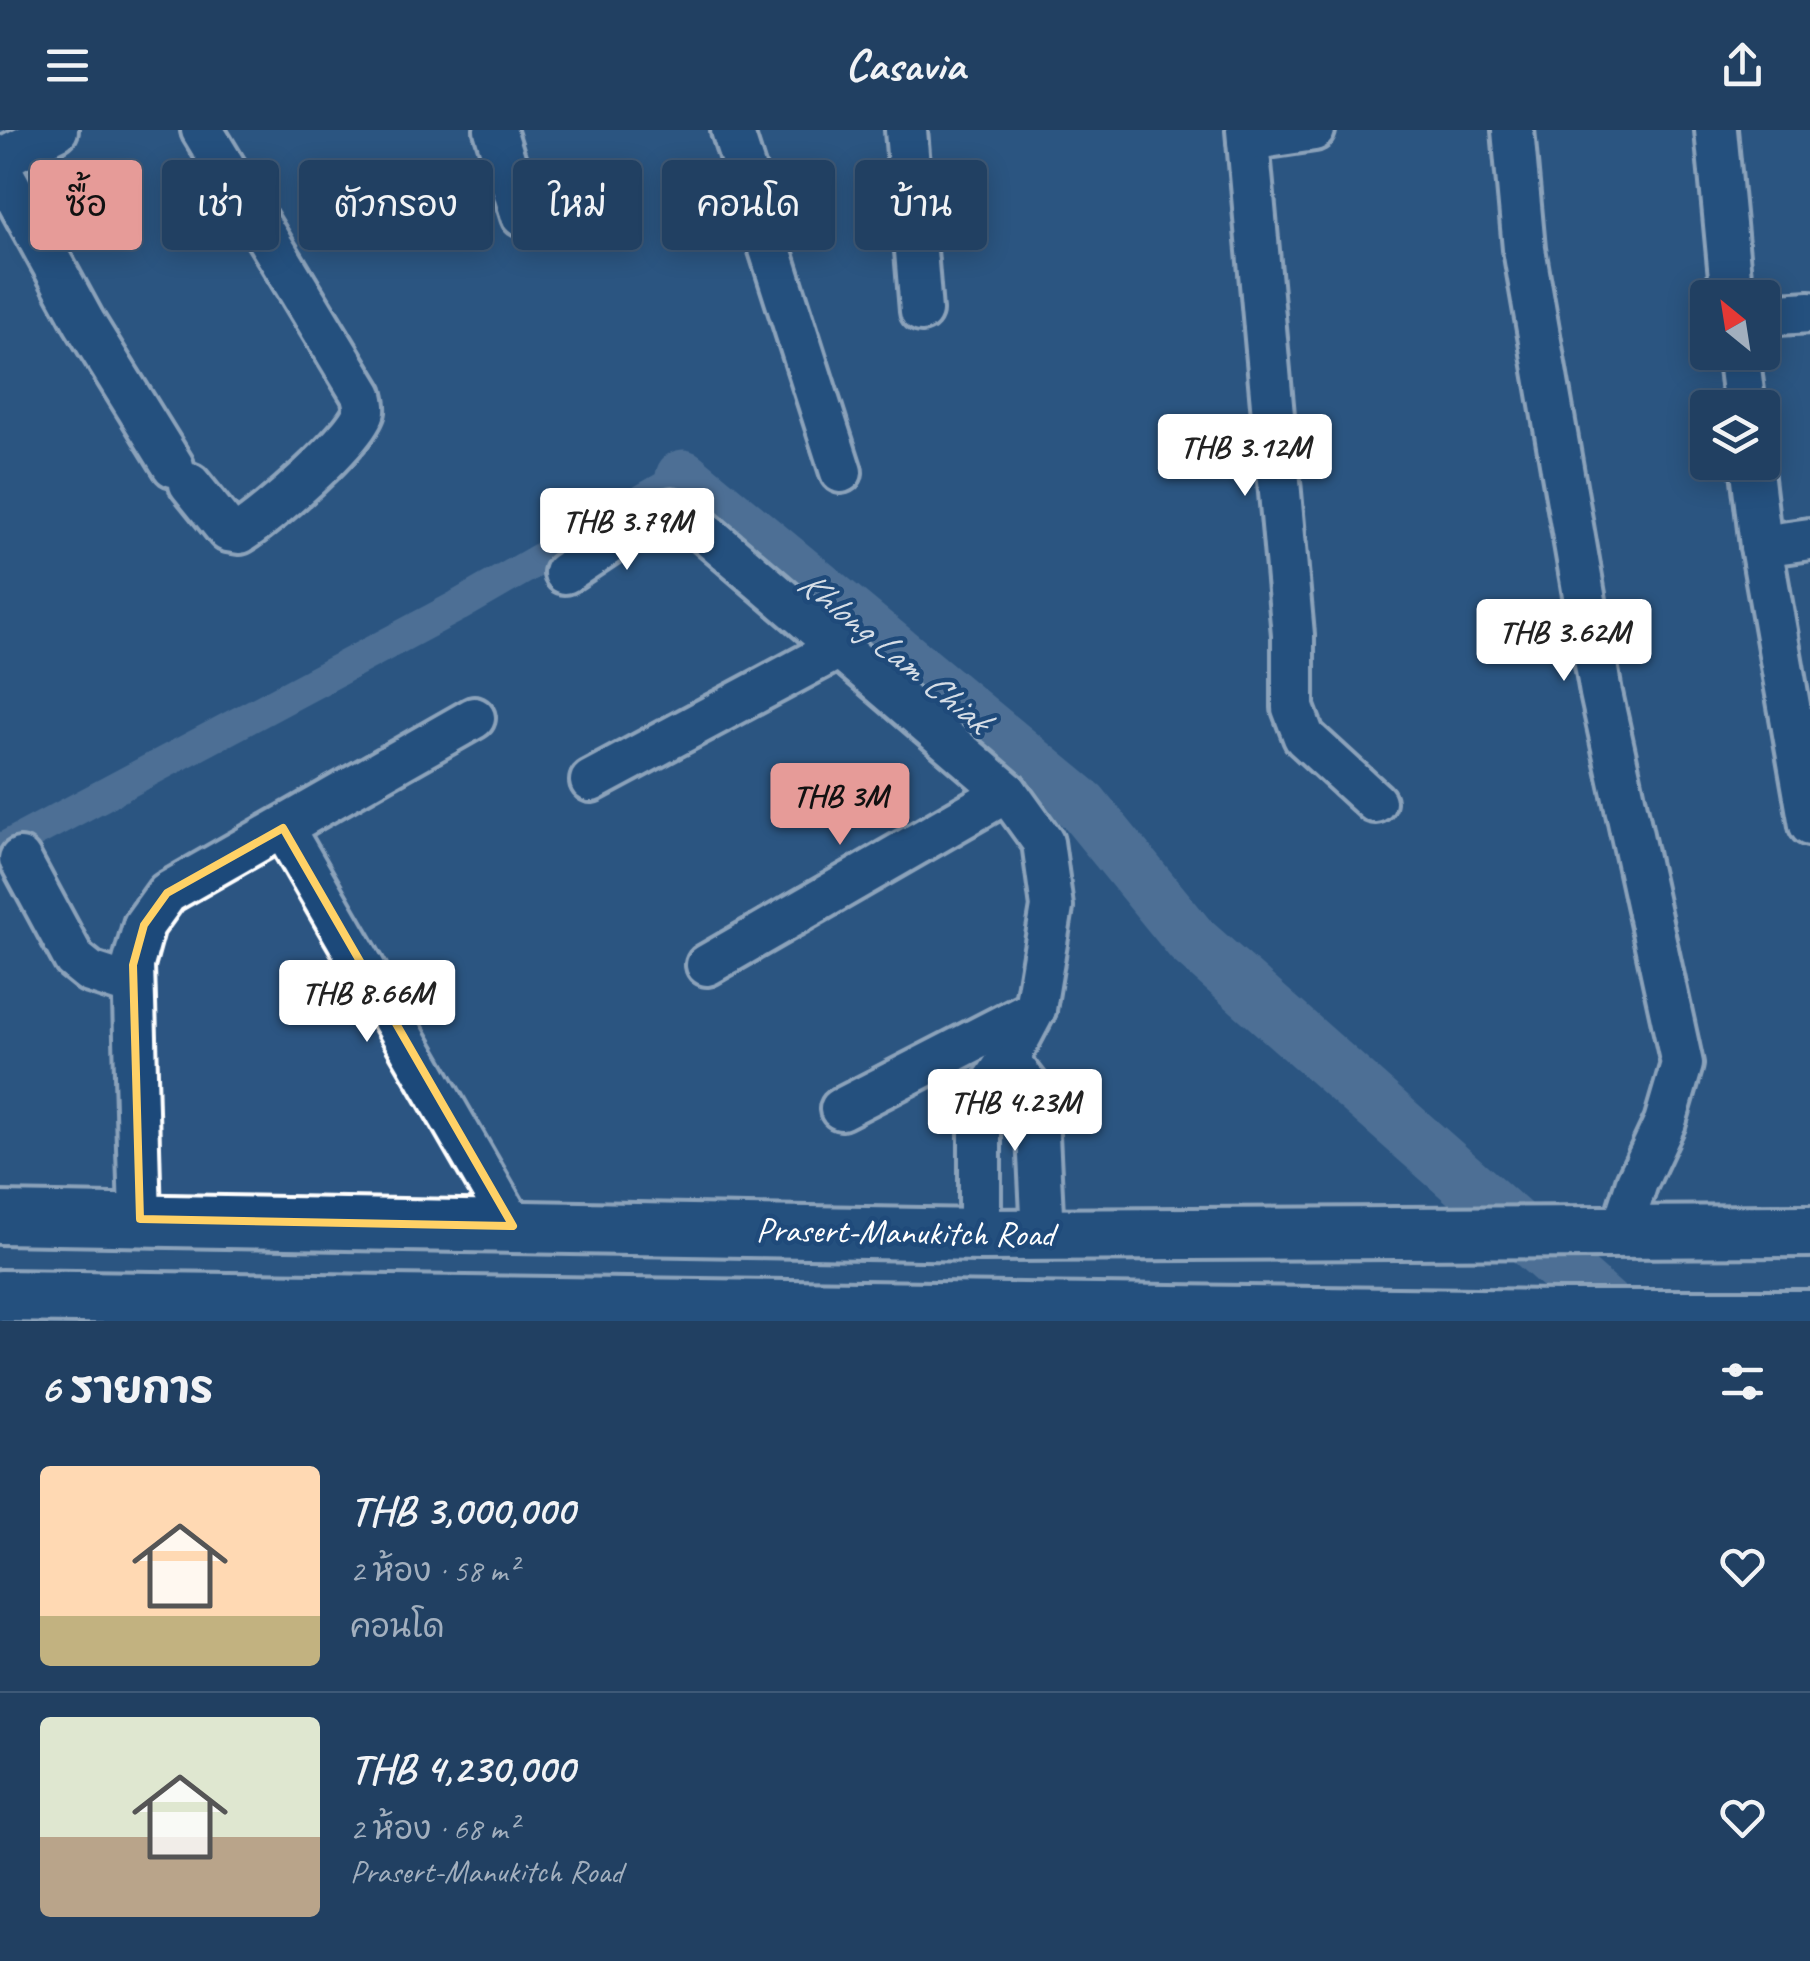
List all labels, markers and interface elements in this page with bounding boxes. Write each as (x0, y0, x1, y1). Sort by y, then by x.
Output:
text: Casavia (845, 37, 965, 94)
icon: menu (40, 38, 95, 93)
icon: share (1715, 38, 1770, 93)
chip: ซื้อ (30, 160, 142, 250)
chip: เช่า (162, 160, 279, 250)
chip: ตัวกรอง (299, 160, 493, 250)
chip: ใหม่ (513, 160, 642, 250)
chip: คอนโด (662, 160, 835, 250)
chip: บ้าน (855, 160, 987, 250)
north arrow (1690, 280, 1780, 370)
map controls (1690, 280, 1780, 480)
button: layers (1690, 390, 1780, 480)
pin: THB 3.12M (1131, 414, 1359, 499)
text: THB 3.12M (1180, 426, 1310, 467)
pin: THB 3.79M (513, 488, 741, 573)
text: THB 3.79M (562, 500, 692, 541)
water label: Khlong Lam Chiak (788, 559, 1004, 747)
pin: THB 3.62M (1450, 599, 1678, 684)
text: THB 3.62M (1499, 611, 1629, 652)
pin: THB 3M (759, 763, 921, 848)
text: THB 3M (792, 775, 888, 816)
pin: THB 8.66M (253, 960, 481, 1045)
text: THB 8.66M (301, 972, 433, 1013)
pin: THB 4.23M (901, 1069, 1129, 1154)
text: THB 4.23M (950, 1081, 1080, 1122)
street label: Prasert-Manukitch Road (755, 1207, 1060, 1257)
icon: filters (1715, 1354, 1770, 1409)
text: 6 รายการ (40, 1362, 213, 1415)
text: THB 3,000,000 (350, 1484, 574, 1537)
icon: home (120, 1506, 240, 1626)
icon: heart (1715, 1539, 1770, 1594)
text: 2 ห้อง · 58 m² (350, 1550, 518, 1591)
text: คอนโด (350, 1606, 444, 1647)
text: THB 4,230,000 (350, 1742, 574, 1795)
icon: home (120, 1757, 240, 1877)
icon: heart (1715, 1790, 1770, 1845)
text: 2 ห้อง · 68 m² (350, 1808, 518, 1849)
text: Prasert-Manukitch Road (350, 1851, 623, 1892)

